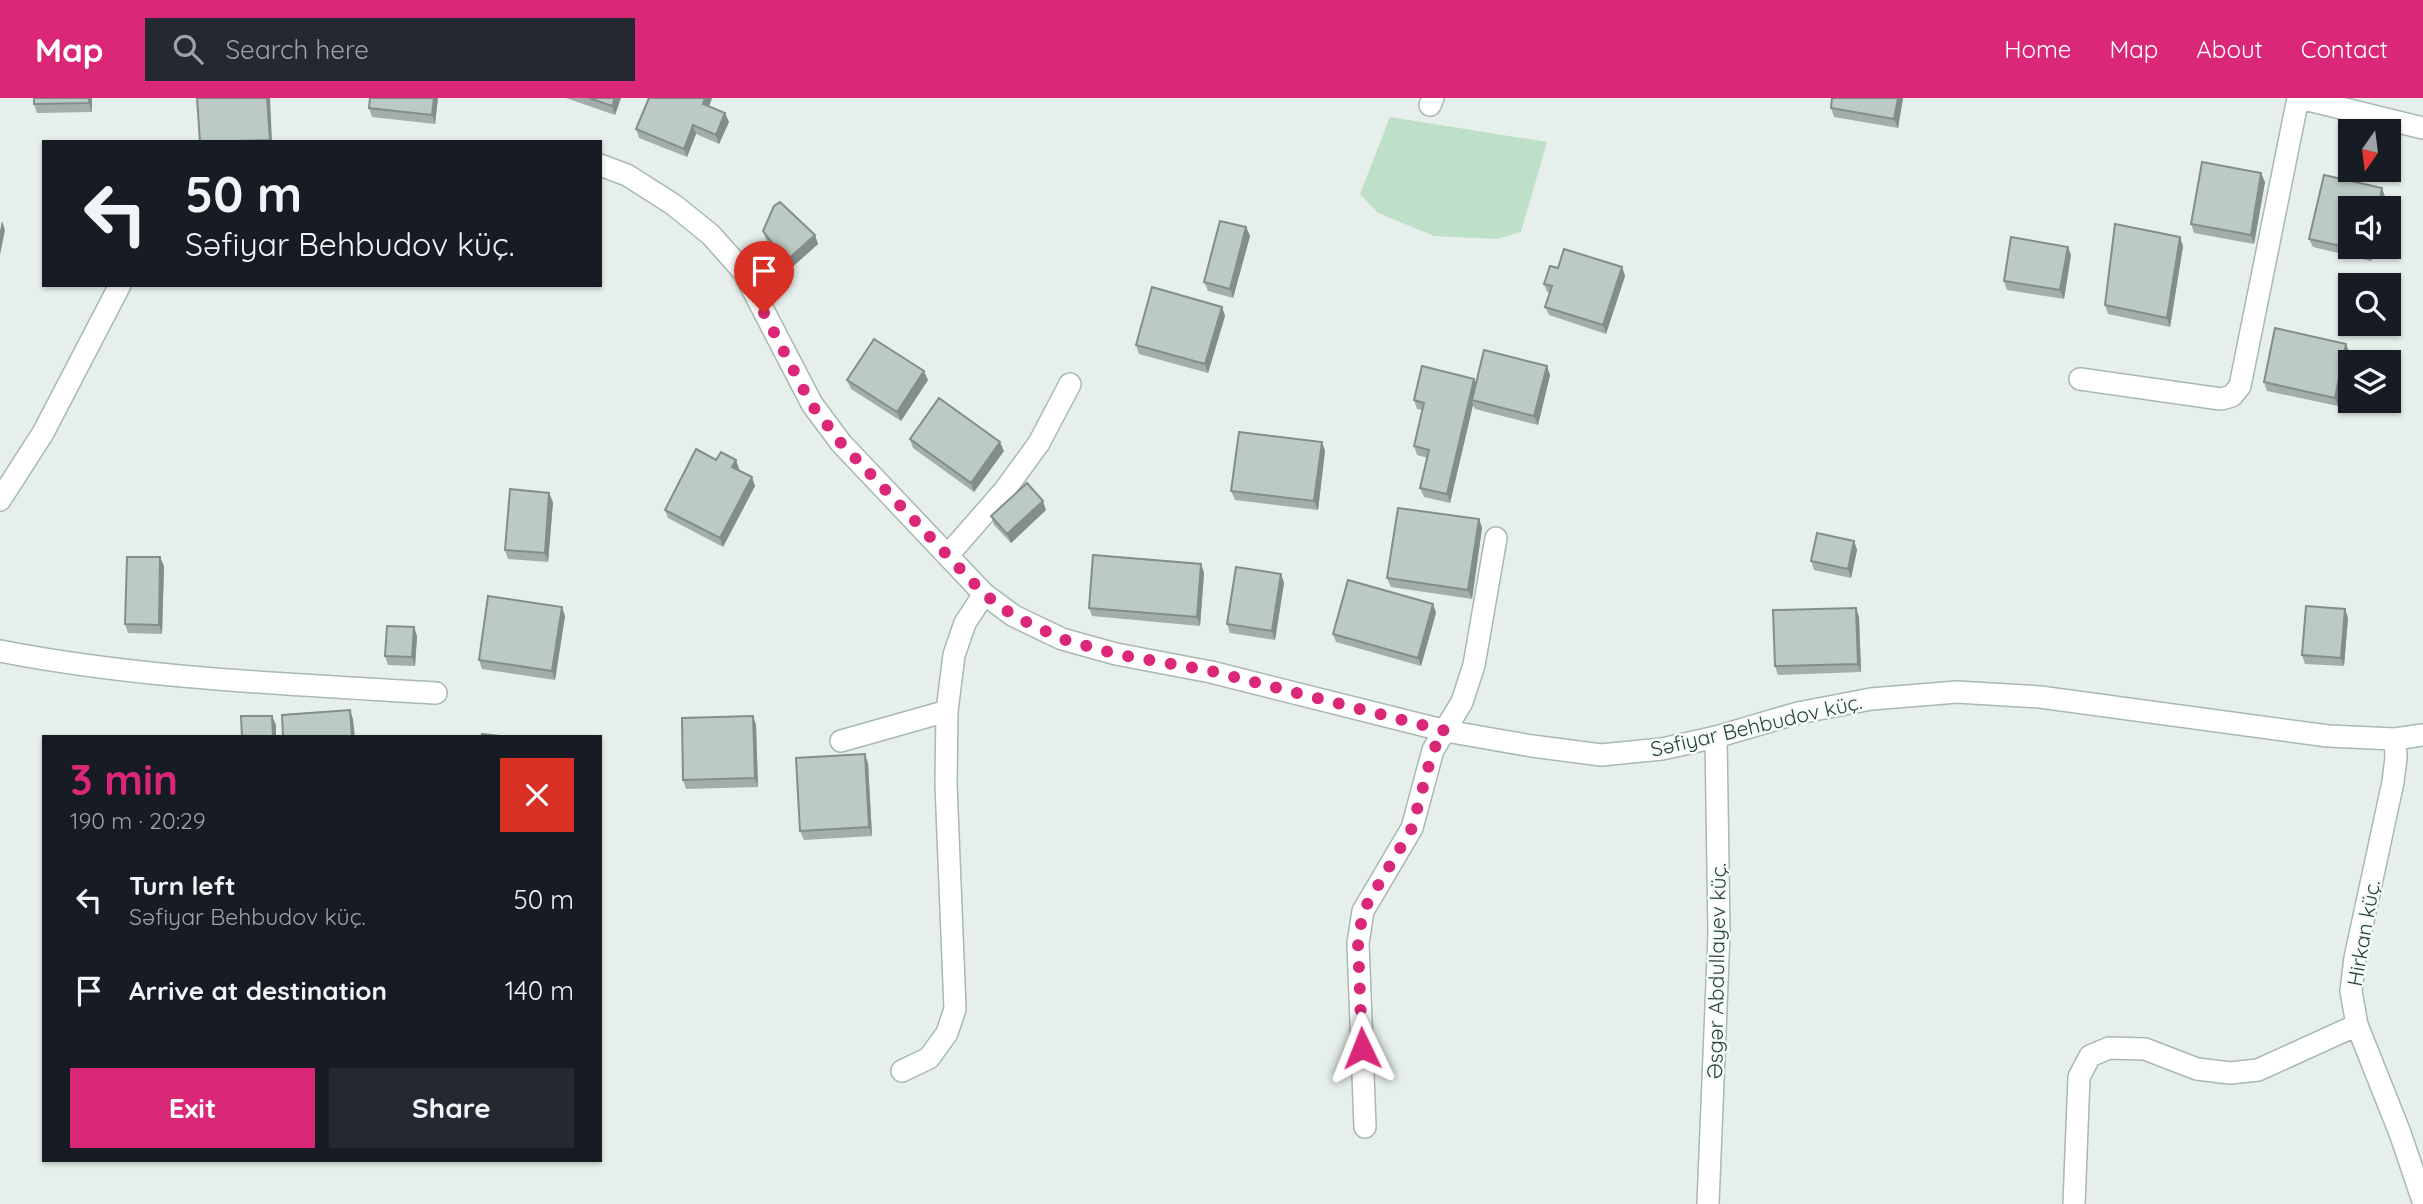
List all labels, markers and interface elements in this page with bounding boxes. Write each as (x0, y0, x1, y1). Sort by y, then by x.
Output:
search box (145, 18, 635, 81)
text: Map (35, 29, 103, 70)
icon: search (169, 30, 207, 68)
text: Search here (225, 33, 369, 66)
text: Home (2004, 34, 2071, 64)
text: Map (2109, 34, 2158, 64)
text: About (2196, 34, 2263, 64)
text: Contact (2301, 34, 2388, 64)
north arrow (2338, 119, 2401, 182)
map controls (2338, 119, 2401, 413)
text: 50 m (185, 163, 302, 224)
icon: left (70, 168, 161, 259)
button: sound (2338, 196, 2401, 259)
text: Səfiyar Behbudov küç. (185, 224, 514, 264)
pin (734, 241, 794, 313)
icon: arrive (745, 252, 783, 290)
button: search (2338, 273, 2401, 336)
button: layers (2338, 350, 2401, 413)
street label: Səfiyar Behbudov küç. (1648, 688, 1864, 762)
text: 3 min (70, 753, 178, 806)
button: close (500, 758, 574, 832)
text: 190 m · 20:29 (70, 806, 206, 835)
street label: Əsgər Abdullayev küç. (1701, 863, 1731, 1079)
text: Turn left (129, 869, 236, 902)
street label: Hirkan küç. (2341, 878, 2385, 988)
icon: left (70, 881, 108, 919)
text: 50 m (514, 883, 574, 916)
text: Səfiyar Behbudov küç. (129, 902, 366, 931)
icon: arrive (70, 972, 108, 1010)
text: Arrive at destination (129, 974, 387, 1007)
text: 140 m (505, 974, 574, 1007)
position arrow (1325, 1011, 1399, 1085)
button: Exit (70, 1068, 315, 1148)
button: Share (329, 1068, 574, 1148)

